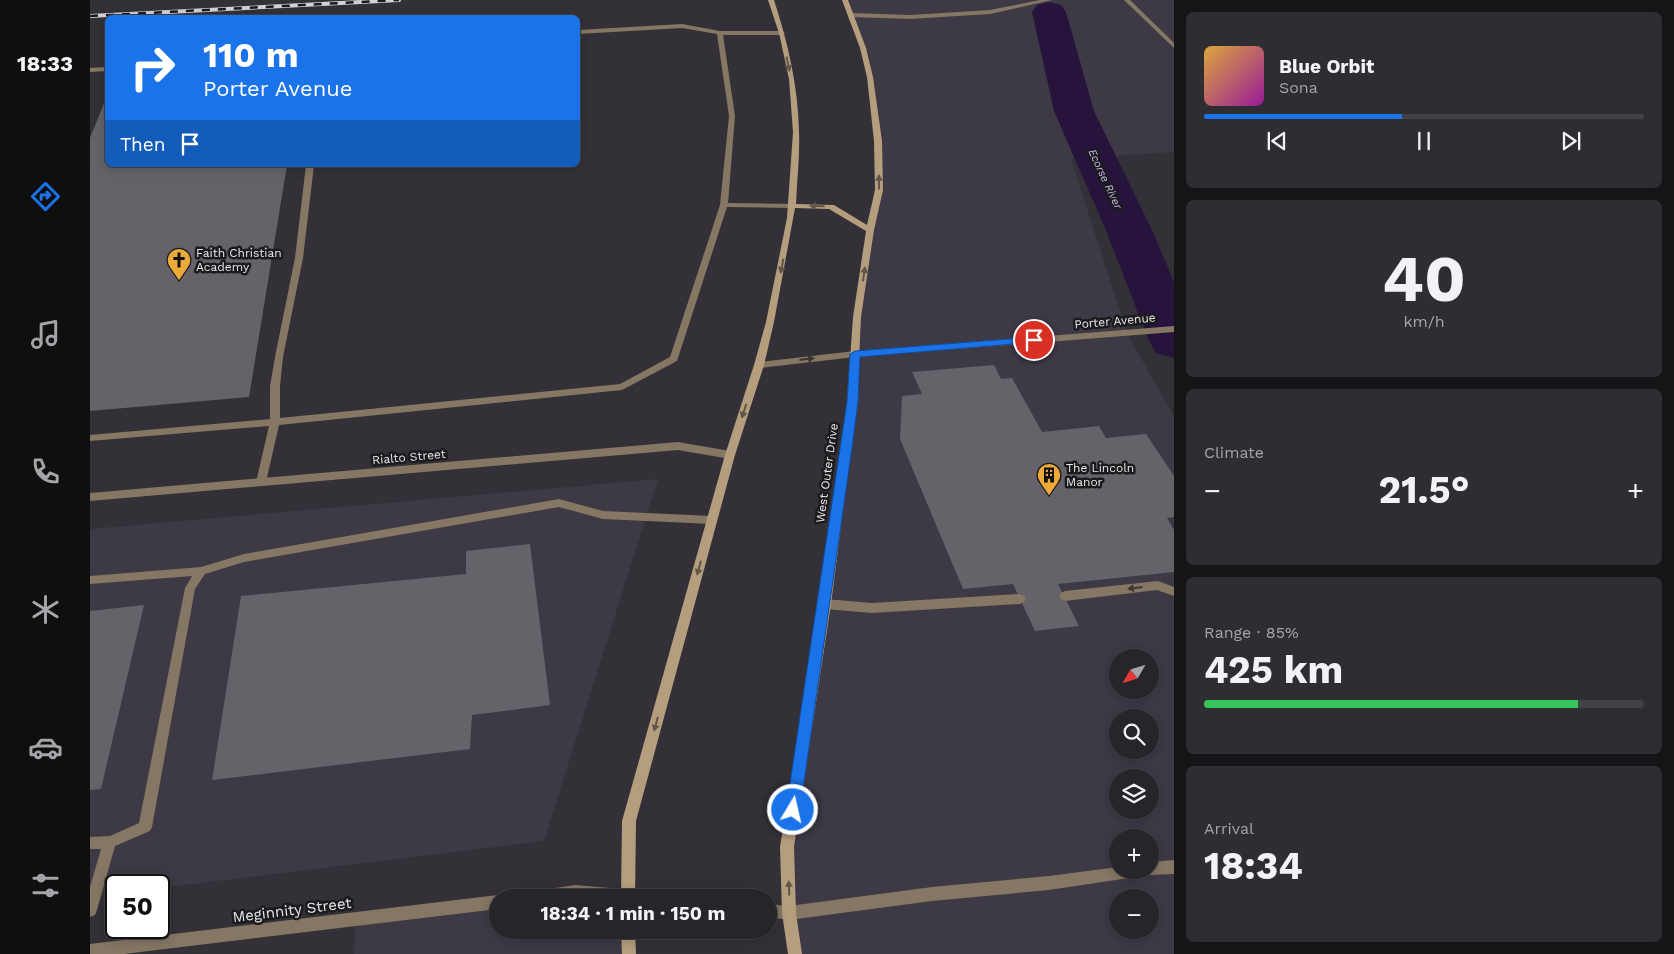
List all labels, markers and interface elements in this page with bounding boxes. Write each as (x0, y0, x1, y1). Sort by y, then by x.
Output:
text: 110 m (203, 34, 299, 76)
icon: right (120, 35, 185, 100)
text: 18:33 (17, 51, 73, 76)
text: Blue Orbit (1279, 55, 1374, 78)
one-way arrow (785, 56, 793, 72)
text: Porter Avenue (203, 76, 353, 101)
text: Sona (1279, 78, 1318, 97)
icon: previous (1263, 127, 1291, 155)
icon: pause (1410, 127, 1438, 155)
icon: next (1557, 127, 1585, 155)
icon: arrive (176, 130, 204, 158)
text: Then (120, 133, 166, 156)
water label: Ecorse River (1085, 147, 1125, 212)
one-way arrow (875, 174, 883, 190)
icon: directions (28, 179, 63, 214)
one-way arrow (809, 202, 825, 210)
text: 40 (1382, 241, 1466, 317)
place label: Faith Christian Academy (196, 246, 282, 274)
church icon: Faith Christian Academy (166, 247, 192, 281)
one-way arrow (777, 258, 785, 274)
one-way arrow (860, 265, 868, 281)
street label: Porter Avenue (1074, 310, 1156, 332)
text: km/h (1403, 312, 1445, 331)
icon: music (28, 317, 63, 352)
pin (1013, 319, 1055, 361)
icon: arrive (1020, 326, 1048, 354)
one-way arrow (799, 355, 815, 363)
one-way arrow (740, 404, 748, 419)
street label: West Outer Drive (813, 422, 841, 524)
text: Climate (1204, 443, 1264, 462)
street label: Rialto Street (372, 447, 446, 467)
icon: phone (28, 454, 63, 489)
place label: The Lincoln Manor (1066, 461, 1134, 489)
building icon: The Lincoln Manor (1036, 462, 1062, 496)
text: 21.5° (1378, 468, 1470, 512)
text: − (1204, 474, 1221, 507)
text: + (1627, 474, 1644, 507)
one-way arrow (695, 560, 703, 575)
one-way arrow (1127, 584, 1143, 592)
icon: climate (28, 592, 63, 627)
text: Range · 85% (1204, 623, 1299, 642)
text: 425 km (1204, 648, 1343, 692)
north arrow (1109, 649, 1159, 699)
map controls (1109, 649, 1159, 939)
button: search (1109, 709, 1159, 759)
one-way arrow (651, 717, 659, 732)
icon: car (28, 730, 63, 765)
button: layers (1109, 769, 1159, 819)
position arrow (766, 783, 818, 835)
text: Arrival (1204, 819, 1254, 838)
button: + (1109, 829, 1159, 879)
text: 18:34 (1204, 844, 1303, 888)
icon: filters (28, 868, 63, 903)
speed limit sign: 50 (105, 874, 170, 939)
one-way arrow (784, 880, 792, 896)
button: − (1109, 889, 1159, 939)
street label: Meginnity Street (231, 894, 353, 926)
text: 18:34 · 1 min · 150 m (541, 902, 725, 925)

